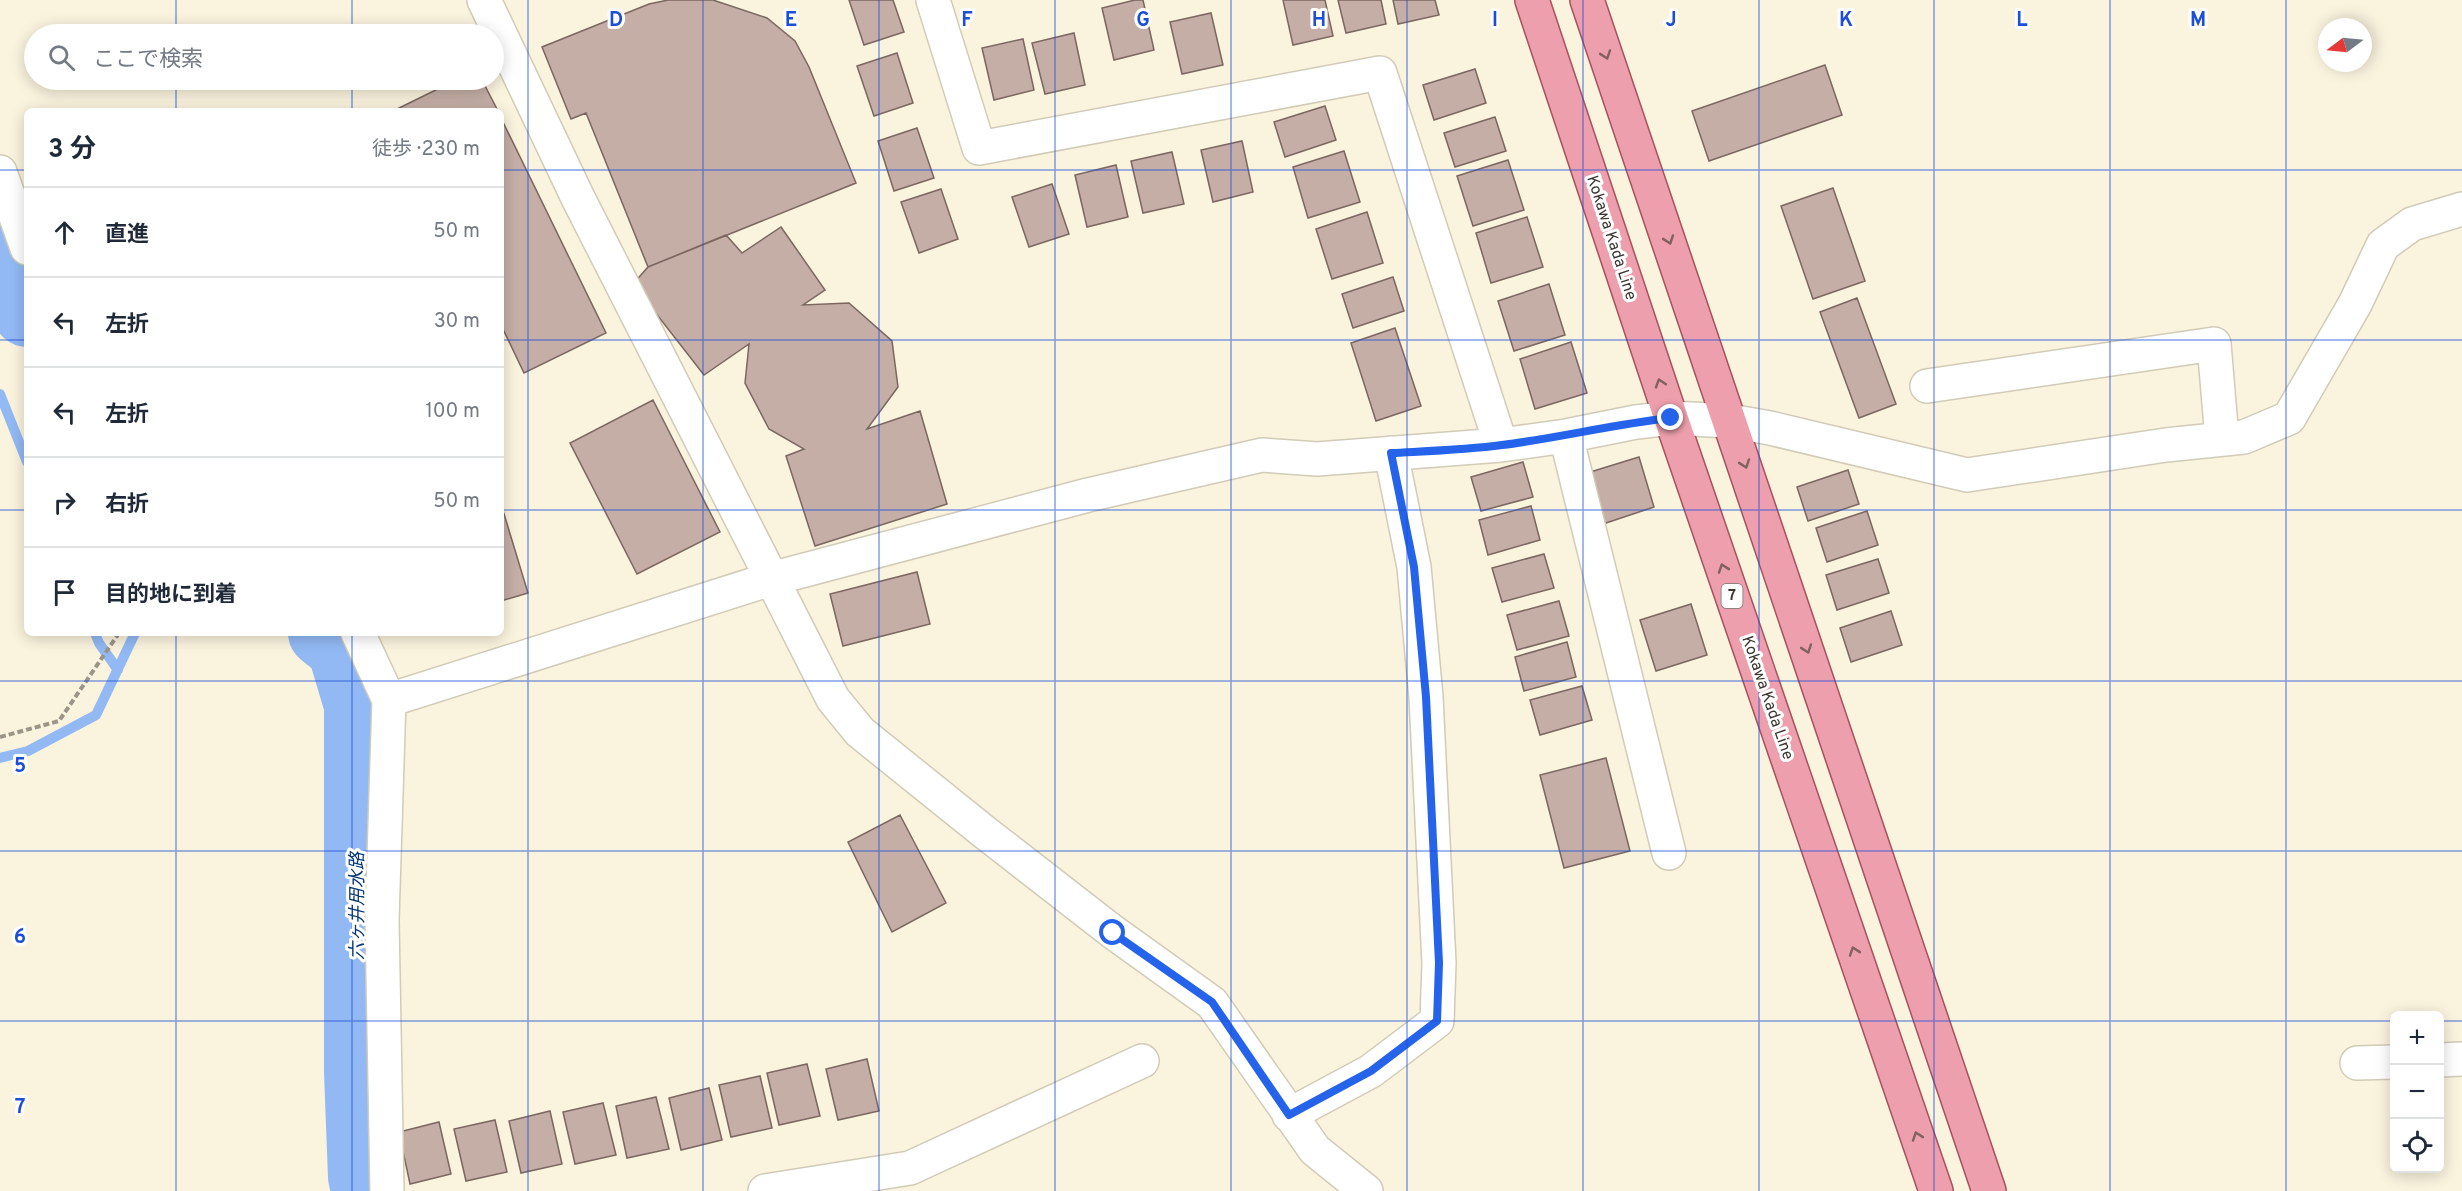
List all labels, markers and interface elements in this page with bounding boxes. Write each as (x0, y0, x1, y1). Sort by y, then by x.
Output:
text: D (609, 8, 623, 34)
text: E (785, 8, 797, 34)
text: F (961, 8, 973, 34)
text: G (1136, 8, 1150, 34)
text: H (1312, 8, 1326, 34)
text: I (1492, 8, 1498, 34)
text: J (1665, 8, 1677, 34)
text: K (1839, 8, 1853, 34)
text: L (2016, 8, 2028, 34)
text: M (2190, 8, 2206, 34)
north arrow (2318, 18, 2372, 72)
search box (24, 24, 504, 90)
icon: search (45, 41, 78, 74)
text: ここで検索 (93, 47, 203, 74)
one-way arrow (1599, 49, 1611, 60)
text: 3 分 (48, 134, 96, 167)
text: 徒歩 · 230 m (372, 137, 480, 163)
street label: Kokawa Kada Line (1581, 173, 1641, 303)
icon: ahead (48, 216, 81, 249)
text: 50 m (433, 219, 480, 245)
text: 直進 (105, 222, 149, 249)
one-way arrow (1661, 234, 1674, 245)
icon: left (48, 306, 81, 339)
text: 30 m (434, 309, 480, 335)
text: 左折 (105, 312, 149, 339)
one-way arrow (1654, 378, 1667, 389)
icon: left (48, 396, 81, 429)
text: 100 m (425, 399, 480, 425)
text: 左折 (105, 402, 149, 429)
route end (1657, 404, 1683, 430)
one-way arrow (1737, 459, 1750, 469)
icon: right (48, 486, 81, 519)
text: 50 m (433, 489, 480, 515)
text: 右折 (105, 492, 149, 519)
one-way arrow (1717, 563, 1730, 574)
icon: arrive (48, 576, 81, 609)
text: 目的地に到着 (105, 582, 237, 609)
road number: 7 (1722, 584, 1742, 608)
street label: Kokawa Kada Line (1736, 633, 1798, 763)
one-way arrow (1800, 643, 1812, 654)
text: 5 (14, 754, 26, 780)
water label: 六ヶ井用水路 (347, 850, 370, 960)
route start (1099, 919, 1125, 945)
text: 6 (14, 925, 26, 951)
one-way arrow (1848, 946, 1861, 957)
map controls (2390, 1011, 2444, 1173)
button: + (2390, 1011, 2444, 1065)
button: − (2390, 1065, 2444, 1119)
text: 7 (15, 1095, 25, 1121)
button: locate (2390, 1119, 2444, 1173)
one-way arrow (1911, 1131, 1924, 1142)

